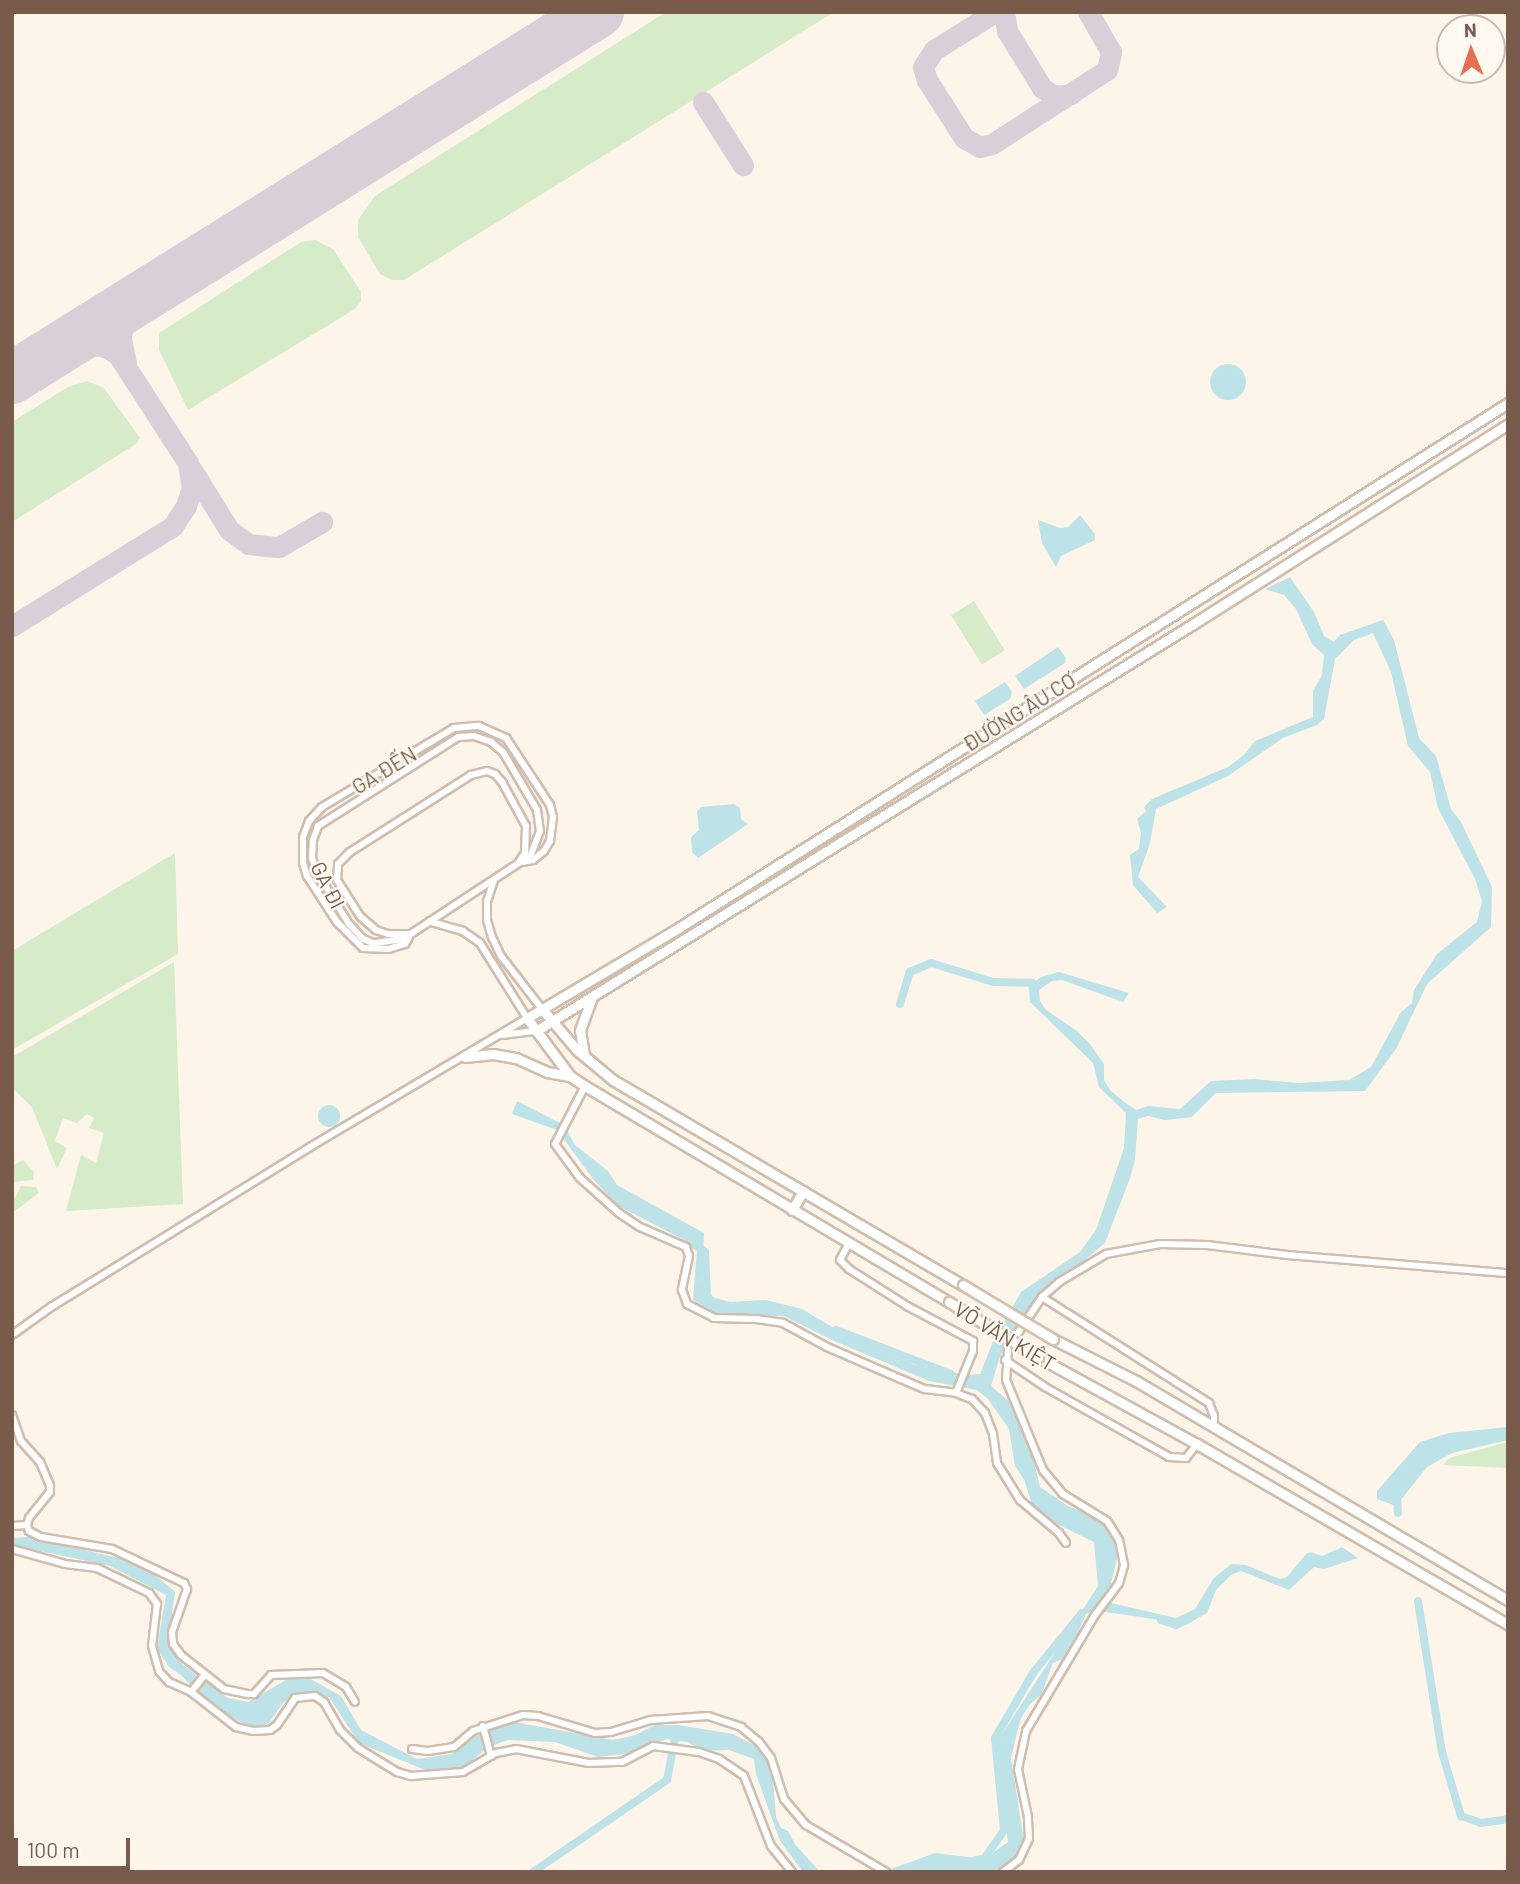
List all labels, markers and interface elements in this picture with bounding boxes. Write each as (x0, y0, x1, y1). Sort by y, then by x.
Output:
north arrow (1436, 14, 1506, 84)
text: N (1464, 18, 1477, 41)
street label: ĐƯỜNG ÂU CƠ (958, 667, 1080, 757)
street label: GA ĐẾN (347, 741, 421, 799)
street label: GA ĐI (306, 857, 350, 913)
street label: VÕ VĂN KIỆT (950, 1296, 1060, 1376)
scale bar (18, 1825, 133, 1869)
text: 100 m (27, 1837, 80, 1862)

